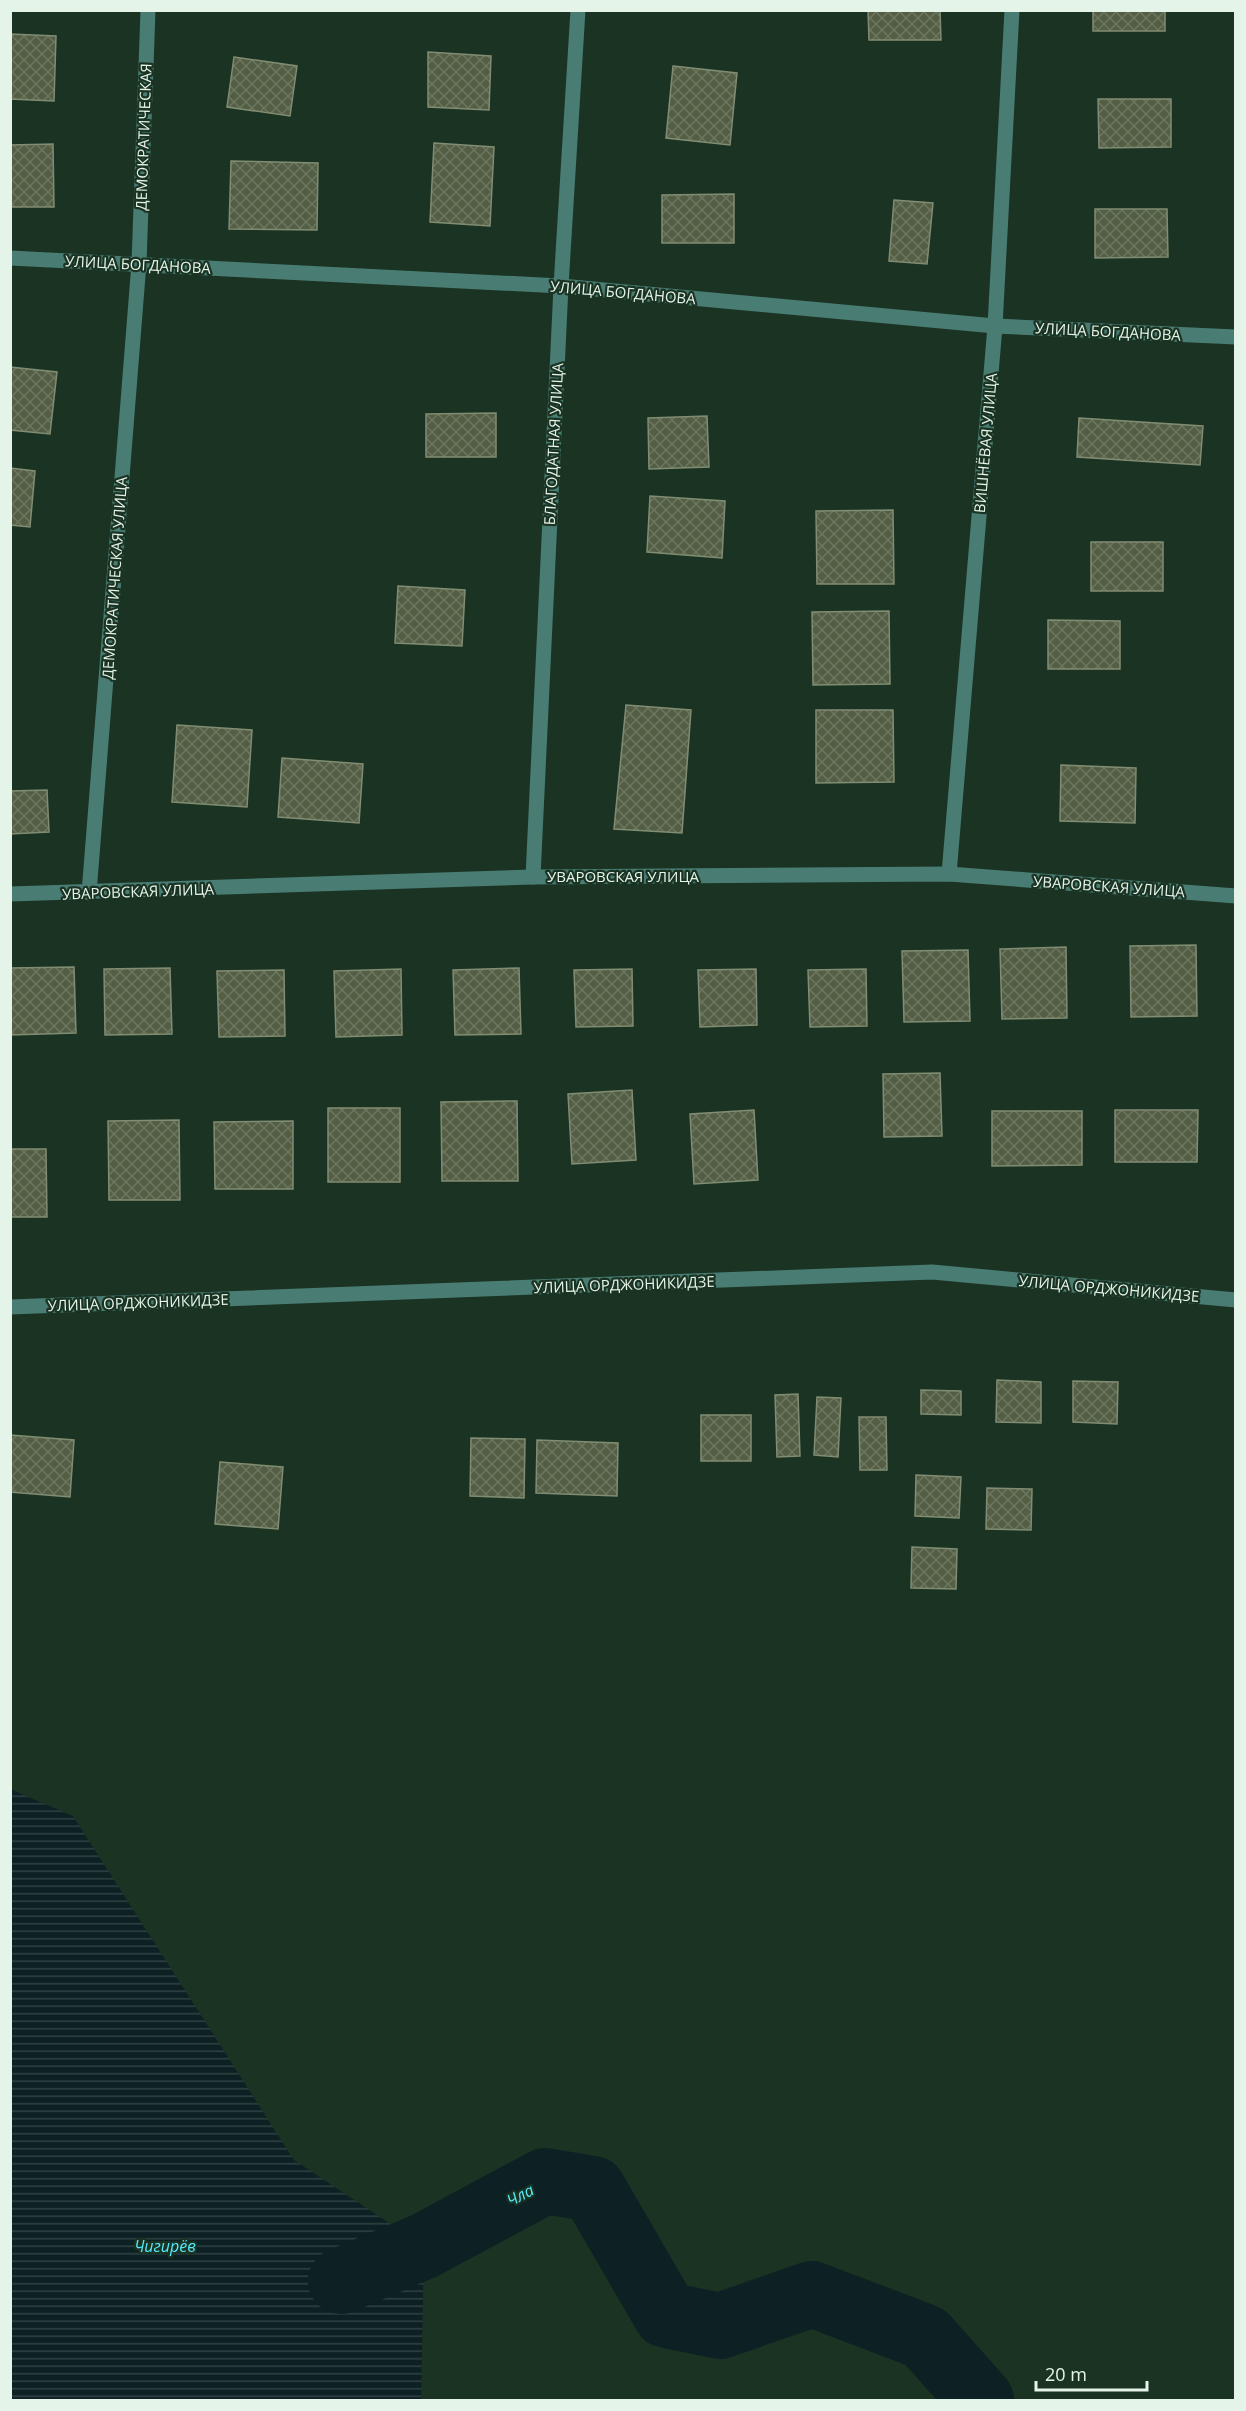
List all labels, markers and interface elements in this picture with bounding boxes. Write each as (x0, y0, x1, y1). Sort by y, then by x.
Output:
street label: ДЕМОКРАТИЧЕСКАЯ (130, 63, 156, 211)
street label: УЛИЦА БОГДАНОВА (65, 250, 212, 278)
street label: УЛИЦА БОГДАНОВА (549, 276, 697, 308)
street label: УЛИЦА БОГДАНОВА (1035, 317, 1182, 345)
street label: БЛАГОДАТНАЯ УЛИЦА (539, 362, 567, 526)
street label: ВИШНЁВАЯ УЛИЦА (969, 372, 1001, 514)
street label: ДЕМОКРАТИЧЕСКАЯ УЛИЦА (97, 476, 131, 680)
street label: УВАРОВСКАЯ УЛИЦА (547, 866, 700, 886)
street label: УВАРОВСКАЯ УЛИЦА (1032, 871, 1186, 901)
street label: УВАРОВСКАЯ УЛИЦА (62, 878, 215, 904)
street label: УЛИЦА ОРДЖОНИКИДЗЕ (1018, 1270, 1200, 1306)
street label: УЛИЦА ОРДЖОНИКИДЗЕ (533, 1271, 715, 1297)
street label: УЛИЦА ОРДЖОНИКИДЗЕ (47, 1289, 229, 1315)
water label: Чла (503, 2179, 537, 2211)
water label: Чигирёв (134, 2235, 196, 2257)
scale bar (1036, 2354, 1147, 2392)
text: 20 m (1045, 2362, 1087, 2386)

